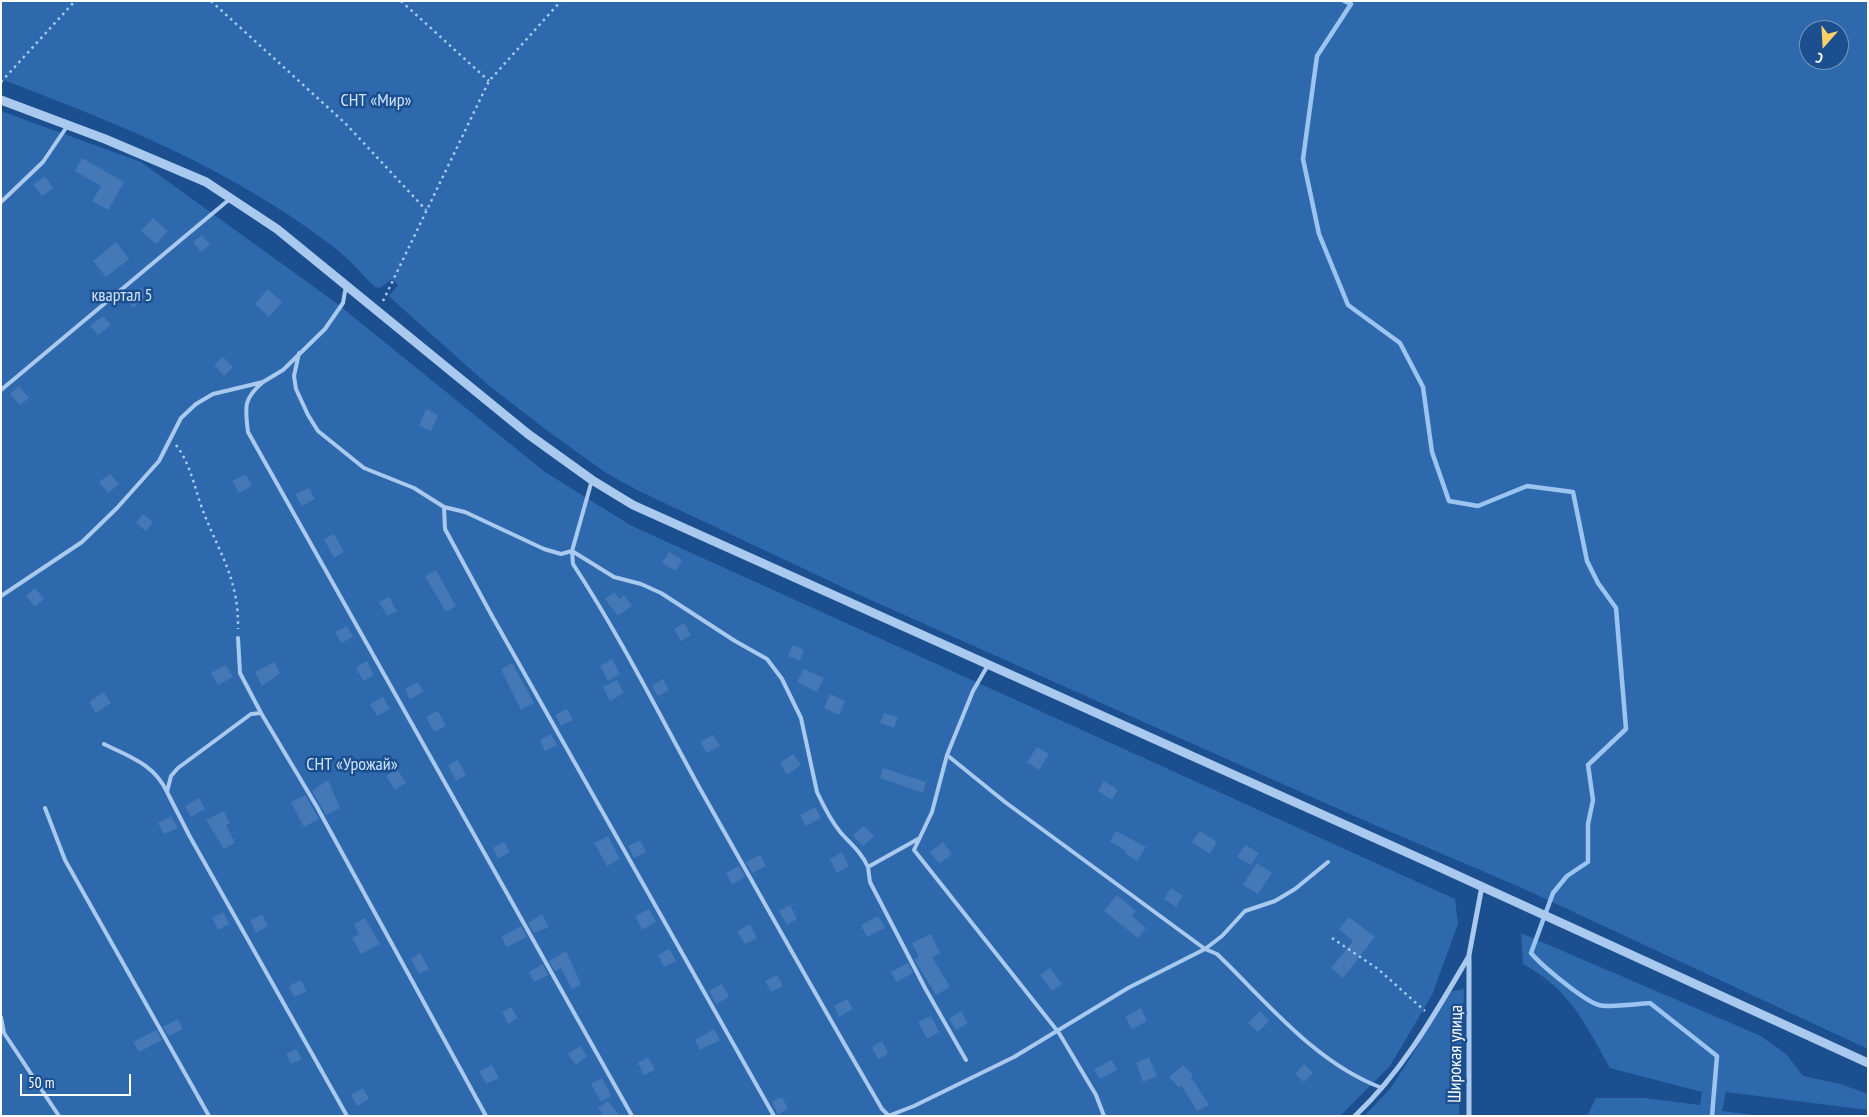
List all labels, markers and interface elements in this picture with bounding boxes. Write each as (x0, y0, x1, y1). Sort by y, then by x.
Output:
north arrow (1799, 20, 1849, 70)
text: С (1813, 49, 1825, 68)
park label: СНТ «Мир» (341, 90, 411, 112)
park label: квартал 5 (91, 285, 153, 307)
park label: СНТ «Урожай» (306, 754, 398, 776)
street label: Широкая улица (1444, 1005, 1468, 1103)
scale bar (22, 1064, 134, 1096)
text: 50 m (28, 1073, 54, 1092)

